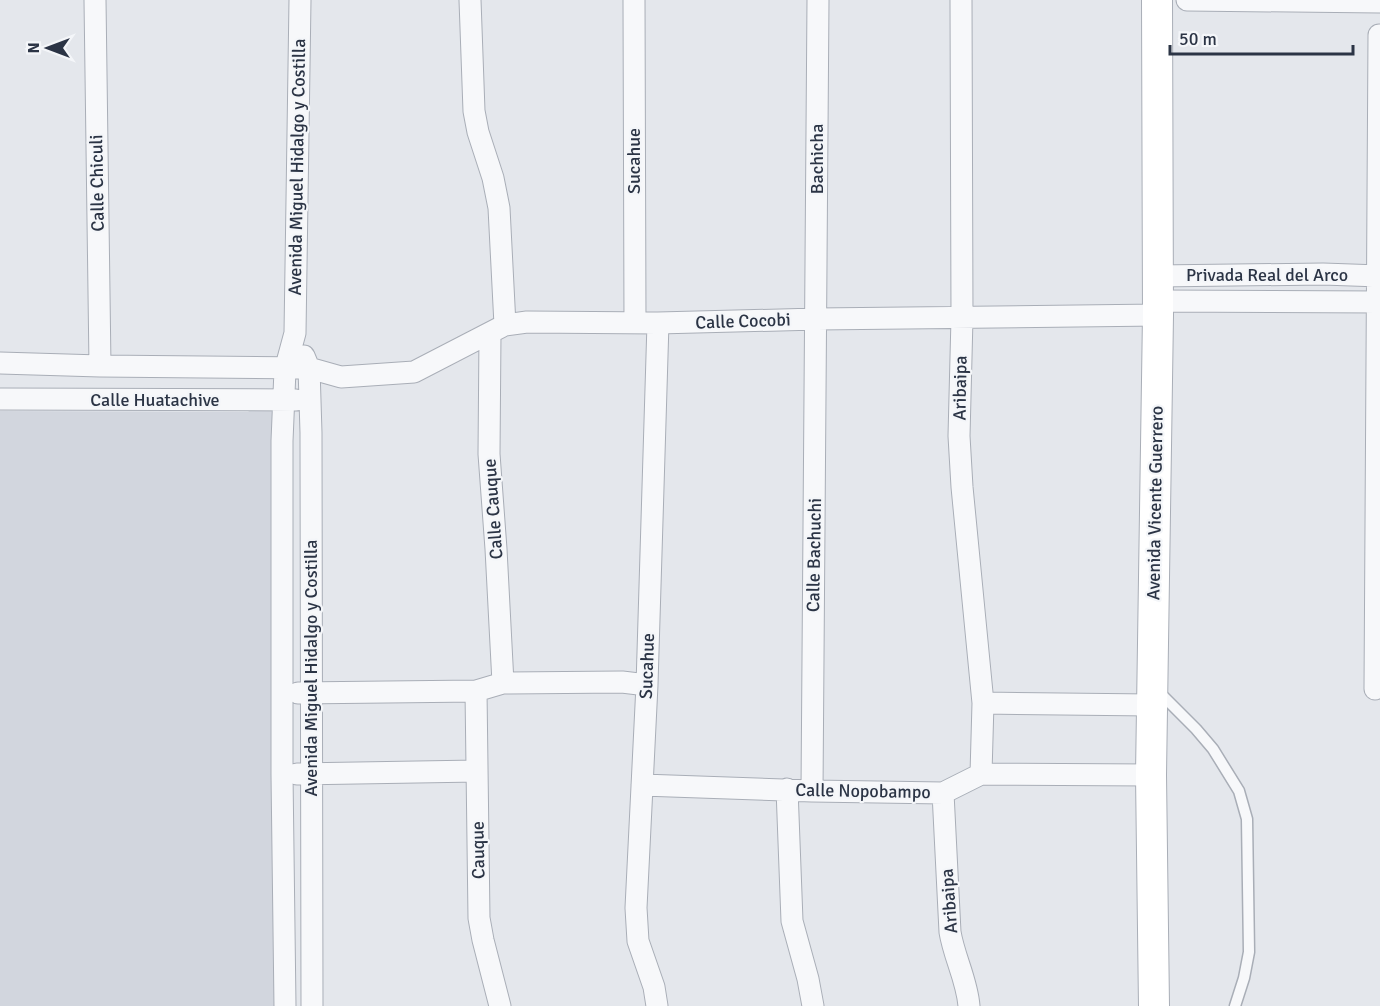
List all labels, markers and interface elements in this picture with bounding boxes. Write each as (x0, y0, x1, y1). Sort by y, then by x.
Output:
north arrow (18, 18, 78, 78)
scale bar (1170, 18, 1353, 56)
text: 50 m (1179, 28, 1217, 50)
street label: Avenida Miguel Hidalgo y Costilla (284, 38, 310, 296)
text: N (24, 42, 44, 54)
street label: Bachicha (806, 124, 828, 194)
street label: Sucahue (623, 128, 645, 194)
street label: Calle Chiculi (85, 134, 109, 232)
street label: Privada Real del Arco (1186, 264, 1348, 286)
street label: Calle Cocobi (695, 308, 791, 334)
street label: Aribaipa (948, 355, 972, 421)
street label: Calle Huatachive (90, 389, 220, 411)
street label: Avenida Vicente Guerrero (1142, 406, 1168, 600)
street label: Calle Cauque (479, 458, 507, 560)
street label: Calle Bachuchi (802, 498, 826, 612)
street label: Avenida Miguel Hidalgo y Costilla (300, 540, 322, 796)
street label: Sucahue (635, 633, 659, 699)
street label: Calle Nopobampo (795, 779, 931, 803)
street label: Cauque (466, 821, 490, 879)
street label: Aribaipa (936, 868, 962, 934)

